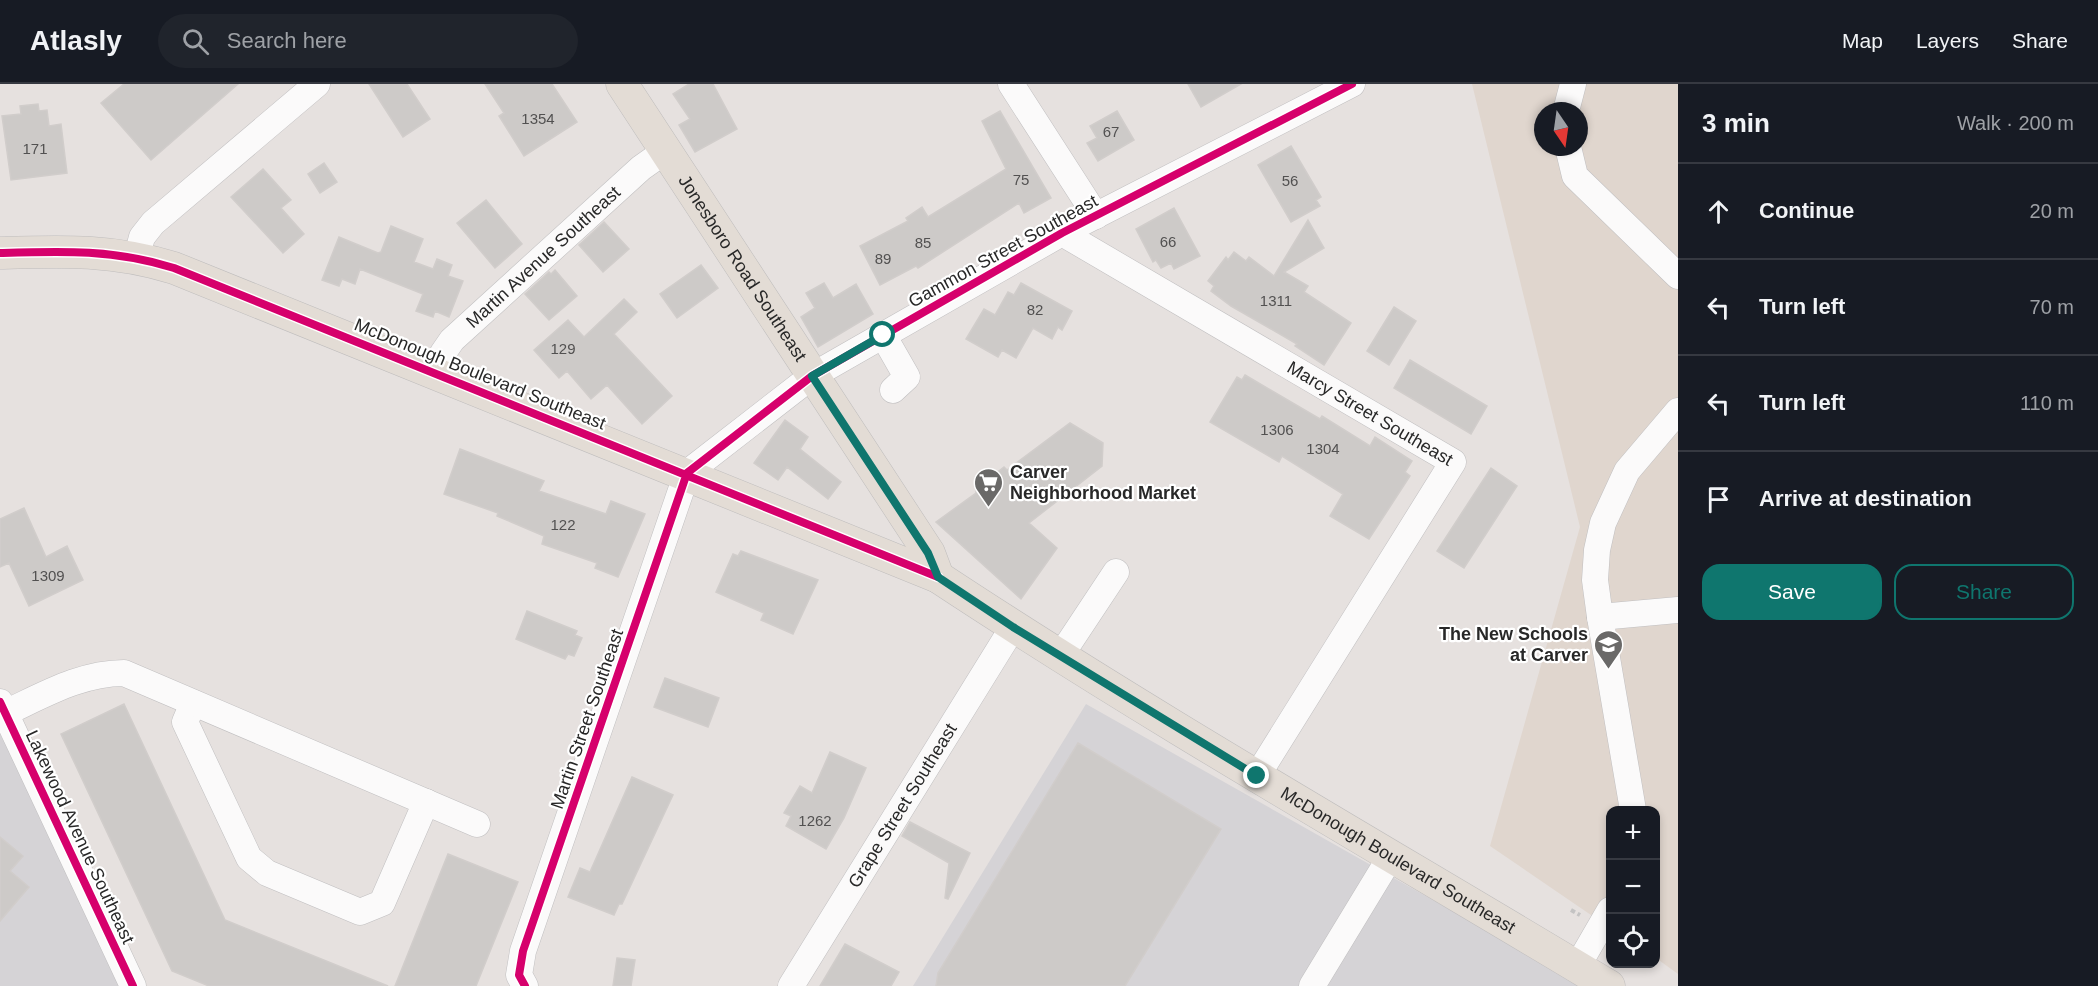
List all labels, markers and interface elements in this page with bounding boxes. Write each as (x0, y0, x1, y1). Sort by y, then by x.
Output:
search box (158, 14, 578, 68)
text: Atlasly (30, 25, 122, 56)
icon: search (179, 25, 212, 58)
text: Search here (227, 28, 347, 53)
text: Map (1842, 29, 1883, 52)
text: Layers (1916, 29, 1979, 52)
text: Share (2012, 29, 2068, 52)
north arrow (1534, 102, 1588, 156)
text: 3 min (1702, 108, 1770, 138)
house number: 1354 (521, 110, 555, 127)
text: Walk · 200 m (1957, 112, 2074, 134)
house number: 67 (1103, 123, 1119, 140)
house number: 171 (22, 140, 48, 157)
street label: Jonesboro Road Southeast (674, 171, 811, 365)
house number: 75 (1013, 171, 1029, 188)
house number: 56 (1282, 172, 1298, 189)
street label: Martin Avenue Southeast (462, 182, 624, 332)
street label: Gammon Street Southeast (905, 191, 1101, 311)
icon: ahead (1702, 195, 1735, 228)
text: Continue (1759, 198, 1854, 223)
text: 20 m (2030, 200, 2074, 222)
house number: 66 (1160, 233, 1176, 250)
house number: 85 (915, 234, 931, 251)
house number: 89 (875, 250, 891, 267)
icon: left (1702, 291, 1735, 324)
house number: 1311 (1260, 292, 1292, 309)
text: Turn left (1759, 294, 1845, 319)
text: 70 m (2030, 296, 2074, 318)
house number: 82 (1027, 301, 1043, 318)
street label: McDonough Boulevard Southeast (351, 314, 609, 434)
route start (869, 321, 895, 347)
house number: 129 (550, 340, 576, 357)
street label: Marcy Street Southeast (1284, 357, 1456, 470)
icon: left (1702, 387, 1735, 420)
text: Turn left (1759, 390, 1845, 415)
text: 110 m (2020, 392, 2074, 414)
house number: 1306 (1260, 421, 1294, 438)
house number: 1304 (1306, 440, 1340, 457)
place label: Carver Neighborhood Market (1010, 462, 1196, 503)
supermarket icon: Carver Neighborhood Market (973, 466, 1005, 508)
icon: arrive (1702, 483, 1735, 516)
text: Arrive at destination (1759, 486, 1972, 511)
house number: 122 (550, 516, 576, 533)
button: Save (1702, 564, 1882, 620)
button: Share (1894, 564, 2074, 620)
house number: 1309 (31, 567, 65, 584)
place label: The New Schools at Carver (1439, 624, 1588, 665)
street label: Martin Street Southeast (547, 626, 627, 812)
school or university icon: The New Schools at Carver (1593, 628, 1625, 670)
street label: Grape Street Southeast (844, 720, 961, 891)
street label: Lakewood Avenue Southeast (22, 727, 138, 947)
route end (1243, 762, 1269, 788)
street label: McDonough Boulevard Southeast (1277, 783, 1519, 938)
map controls (1606, 806, 1660, 968)
button: + (1606, 806, 1660, 860)
house number: 1262 (798, 812, 832, 829)
button: − (1606, 860, 1660, 914)
button: locate (1606, 914, 1660, 968)

